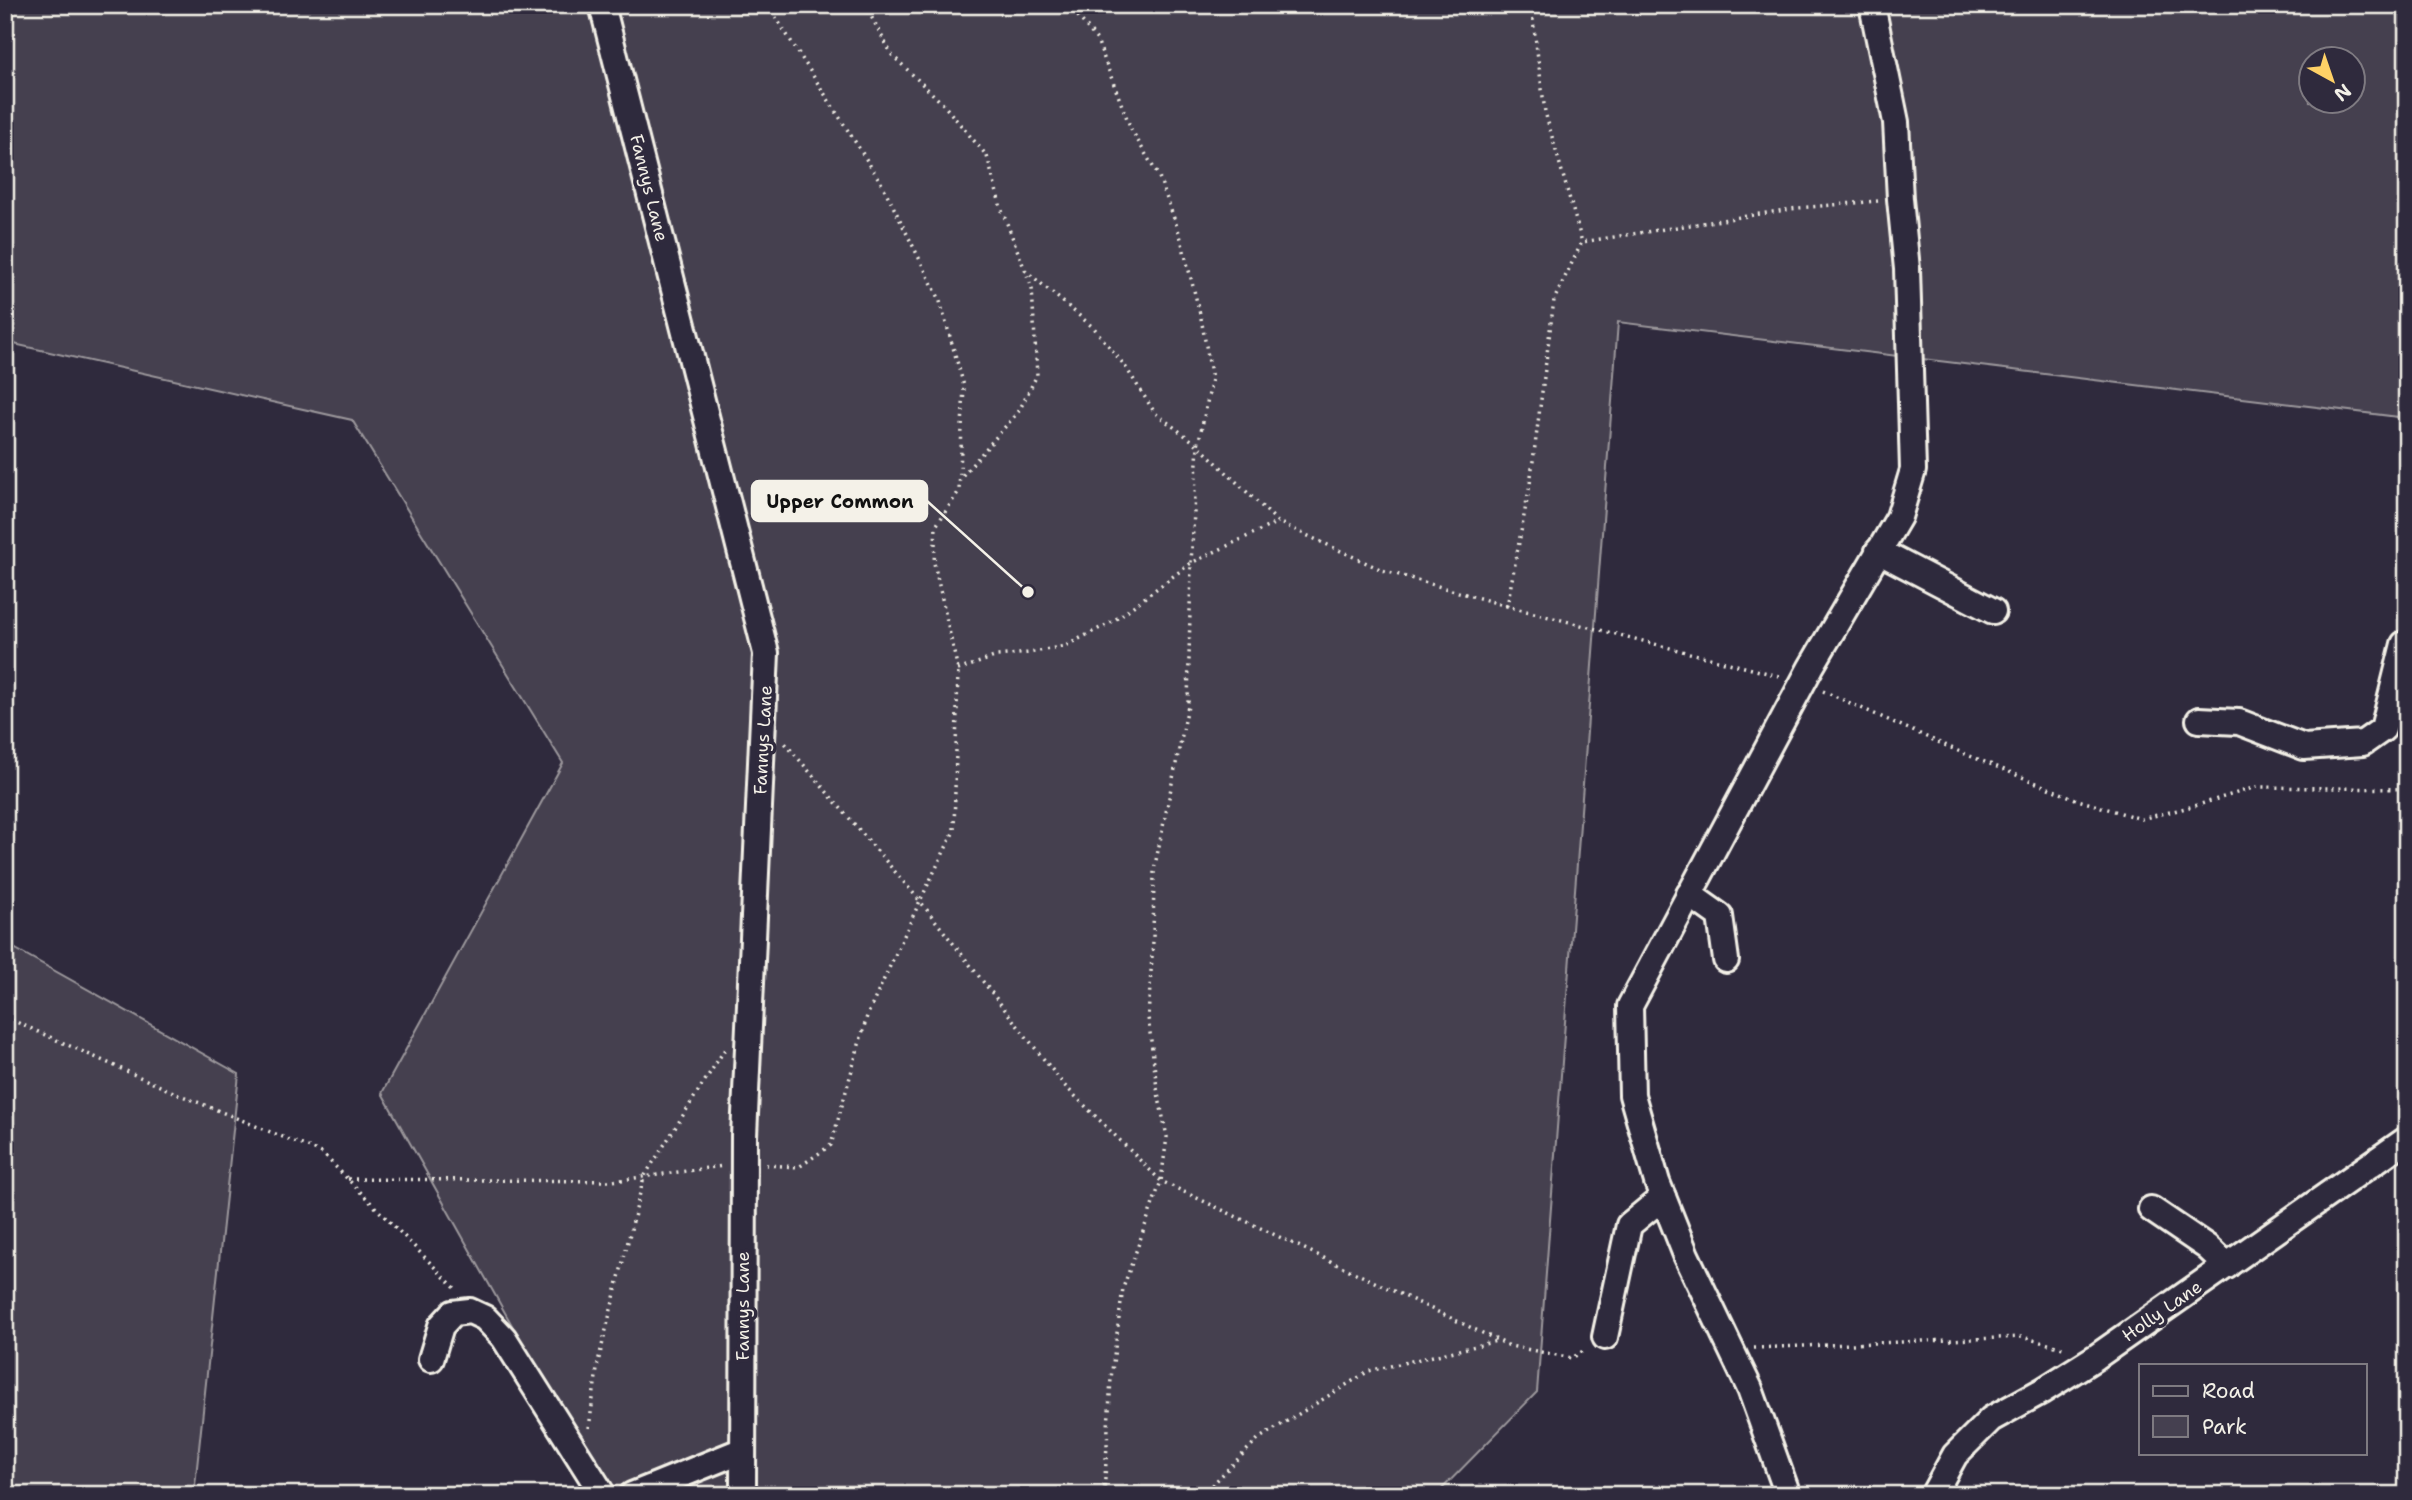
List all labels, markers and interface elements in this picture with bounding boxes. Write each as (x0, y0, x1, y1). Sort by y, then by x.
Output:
north arrow (2296, 46, 2366, 116)
text: N (2329, 78, 2356, 107)
street label: Fannys Lane (624, 132, 674, 244)
callout: Upper Common (752, 481, 927, 521)
text: Upper Common (766, 489, 914, 514)
street label: Fannys Lane (748, 685, 778, 795)
street label: Fannys Lane (731, 1251, 755, 1361)
street label: Holly Lane (2117, 1275, 2207, 1347)
legend (2139, 1364, 2366, 1454)
text: Road (2202, 1377, 2255, 1405)
text: Park (2202, 1413, 2247, 1441)

